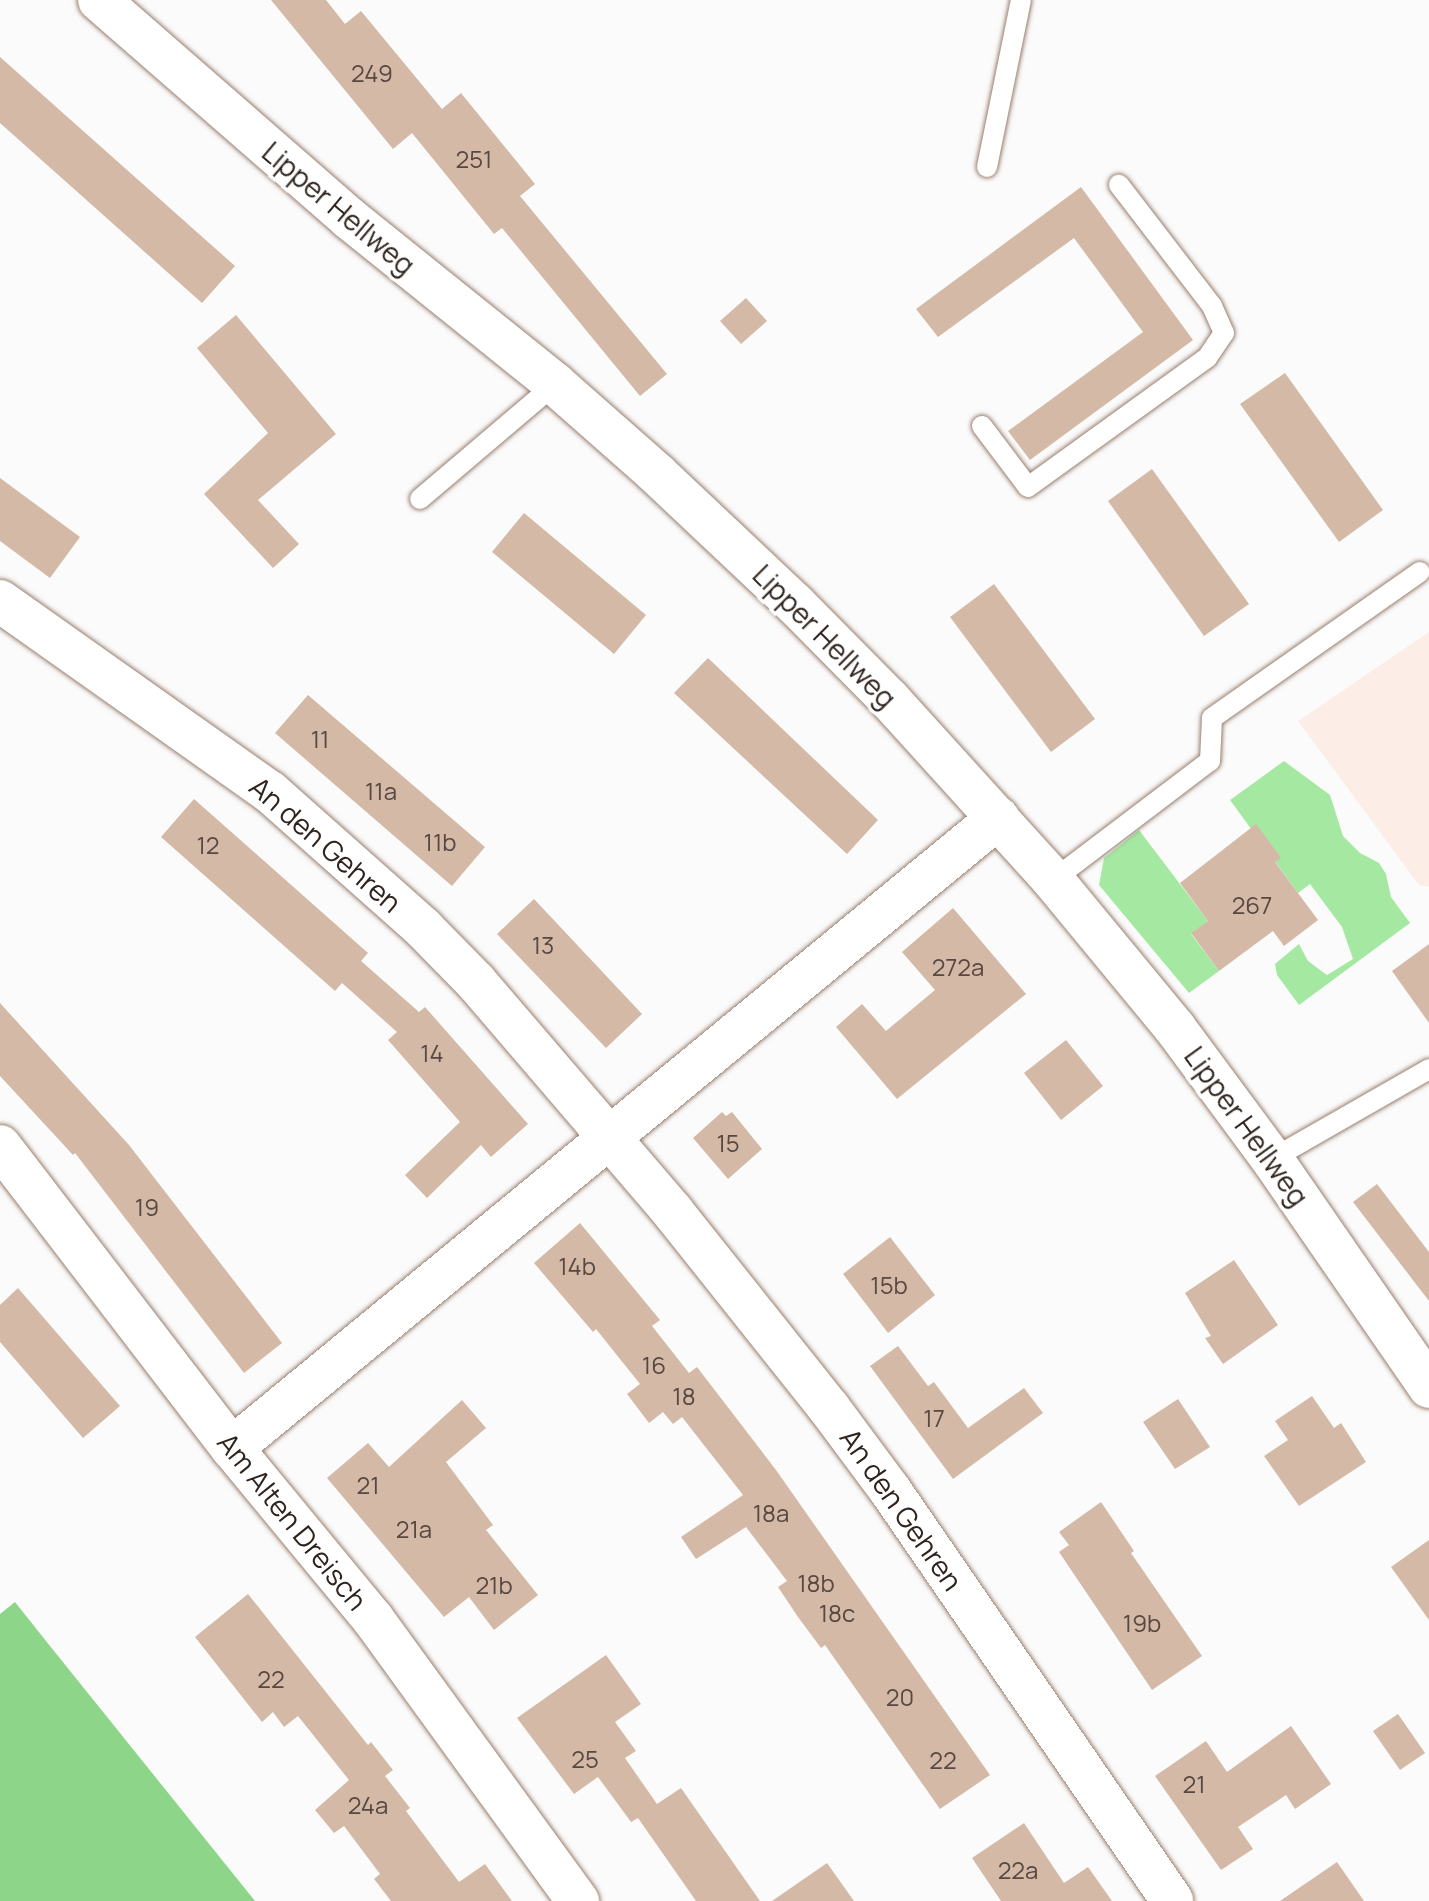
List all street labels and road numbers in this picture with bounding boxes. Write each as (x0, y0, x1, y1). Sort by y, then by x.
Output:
street label: Lipper Hellweg (256, 135, 422, 281)
street label: Lipper Hellweg (746, 557, 904, 715)
street label: An den Gehren (243, 769, 409, 919)
street label: Lipper Hellweg (1178, 1040, 1316, 1212)
street label: An den Gehren (834, 1422, 970, 1596)
street label: Am Alten Dreisch (211, 1426, 375, 1616)

